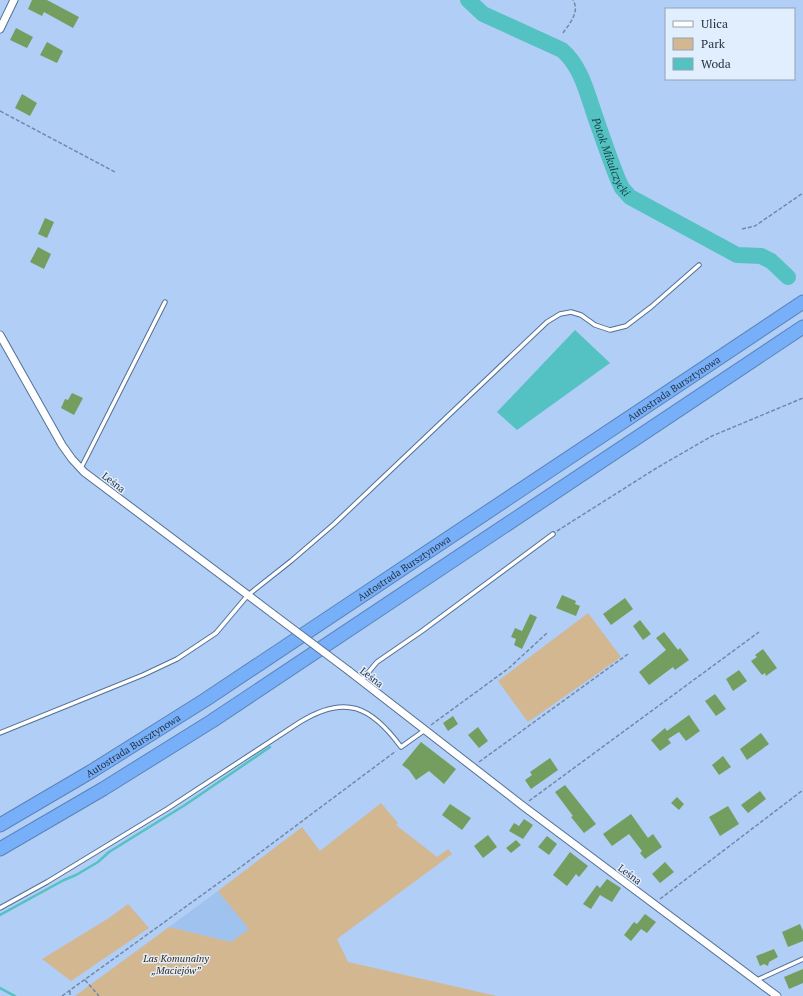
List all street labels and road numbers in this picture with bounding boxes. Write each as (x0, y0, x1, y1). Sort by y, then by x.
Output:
street label: Autostrada Bursztynowa (625, 353, 723, 424)
street label: Leśna (100, 469, 128, 495)
street label: Autostrada Bursztynowa (355, 532, 453, 604)
street label: Leśna (358, 664, 386, 690)
street label: Autostrada Bursztynowa (83, 711, 183, 780)
street label: Leśna (615, 861, 644, 887)

